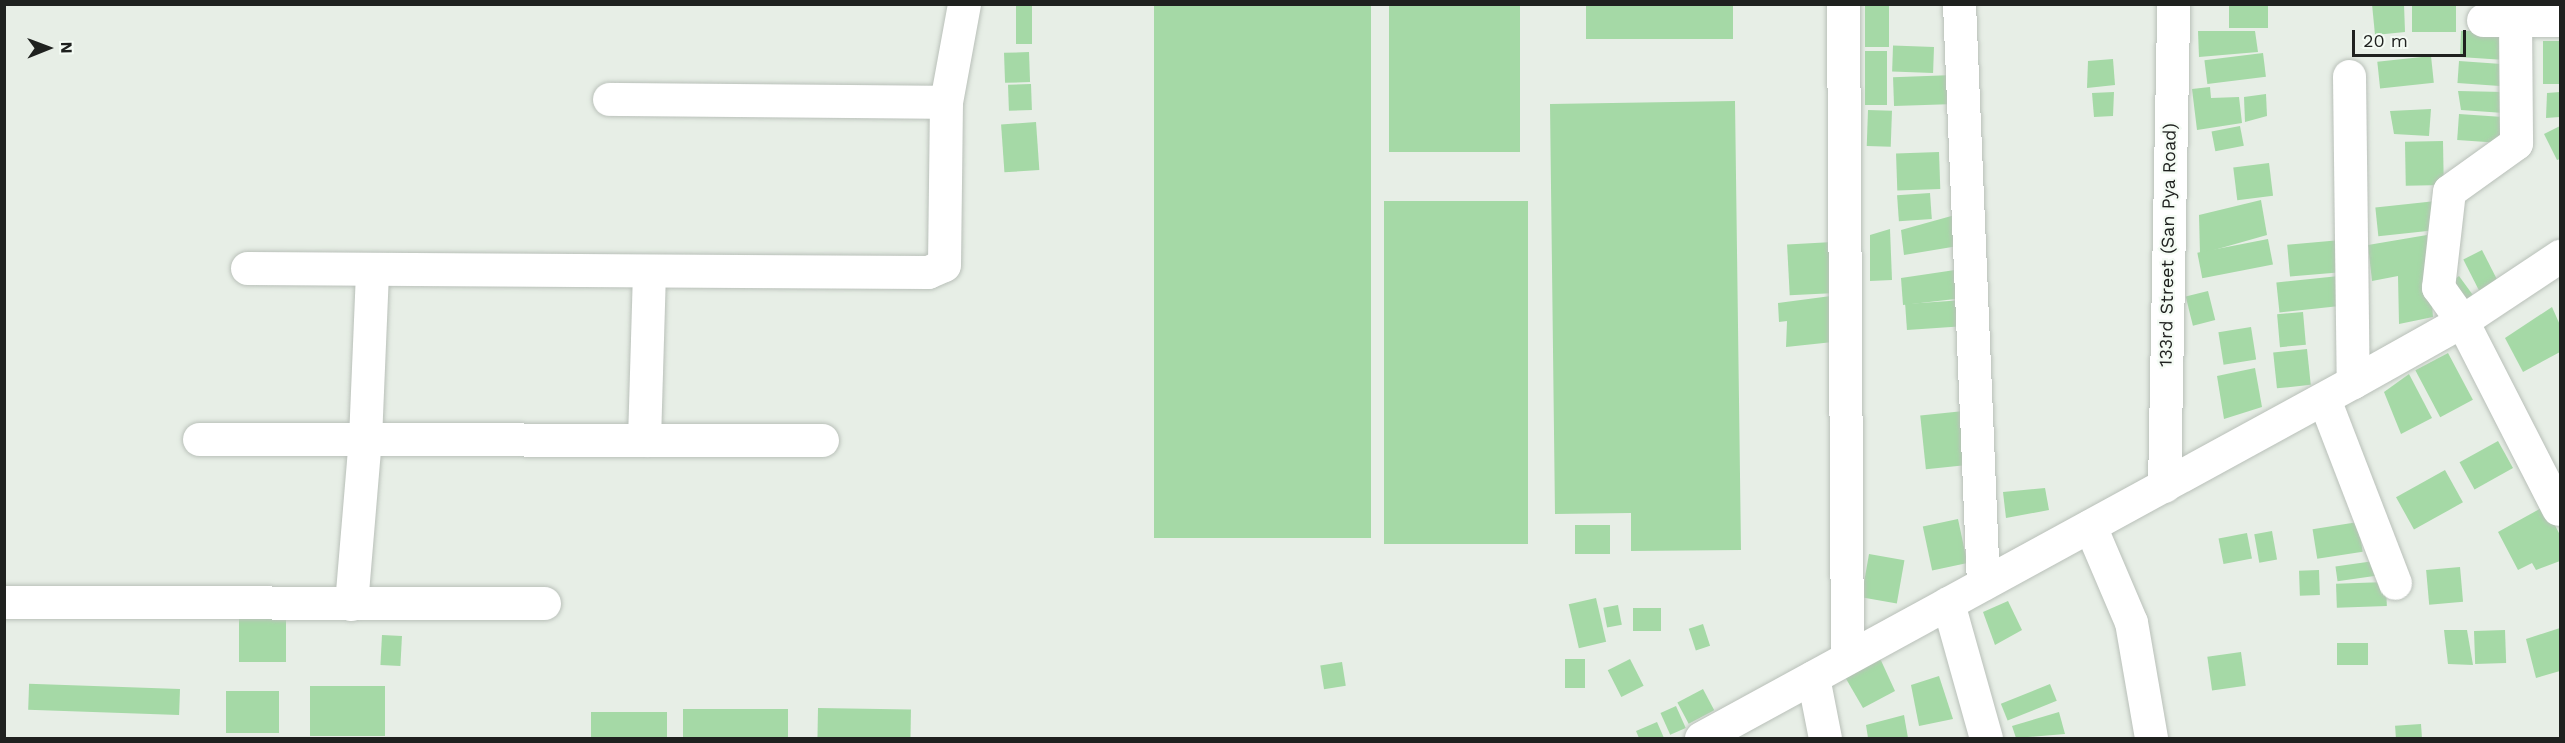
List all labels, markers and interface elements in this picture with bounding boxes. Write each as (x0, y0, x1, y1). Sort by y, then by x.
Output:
north arrow (18, 18, 78, 78)
scale bar (2355, 18, 2469, 56)
text: 20 m (2363, 30, 2408, 51)
text: N (57, 42, 76, 54)
street label: 133rd Street (San Pya Road) (2155, 123, 2181, 367)

